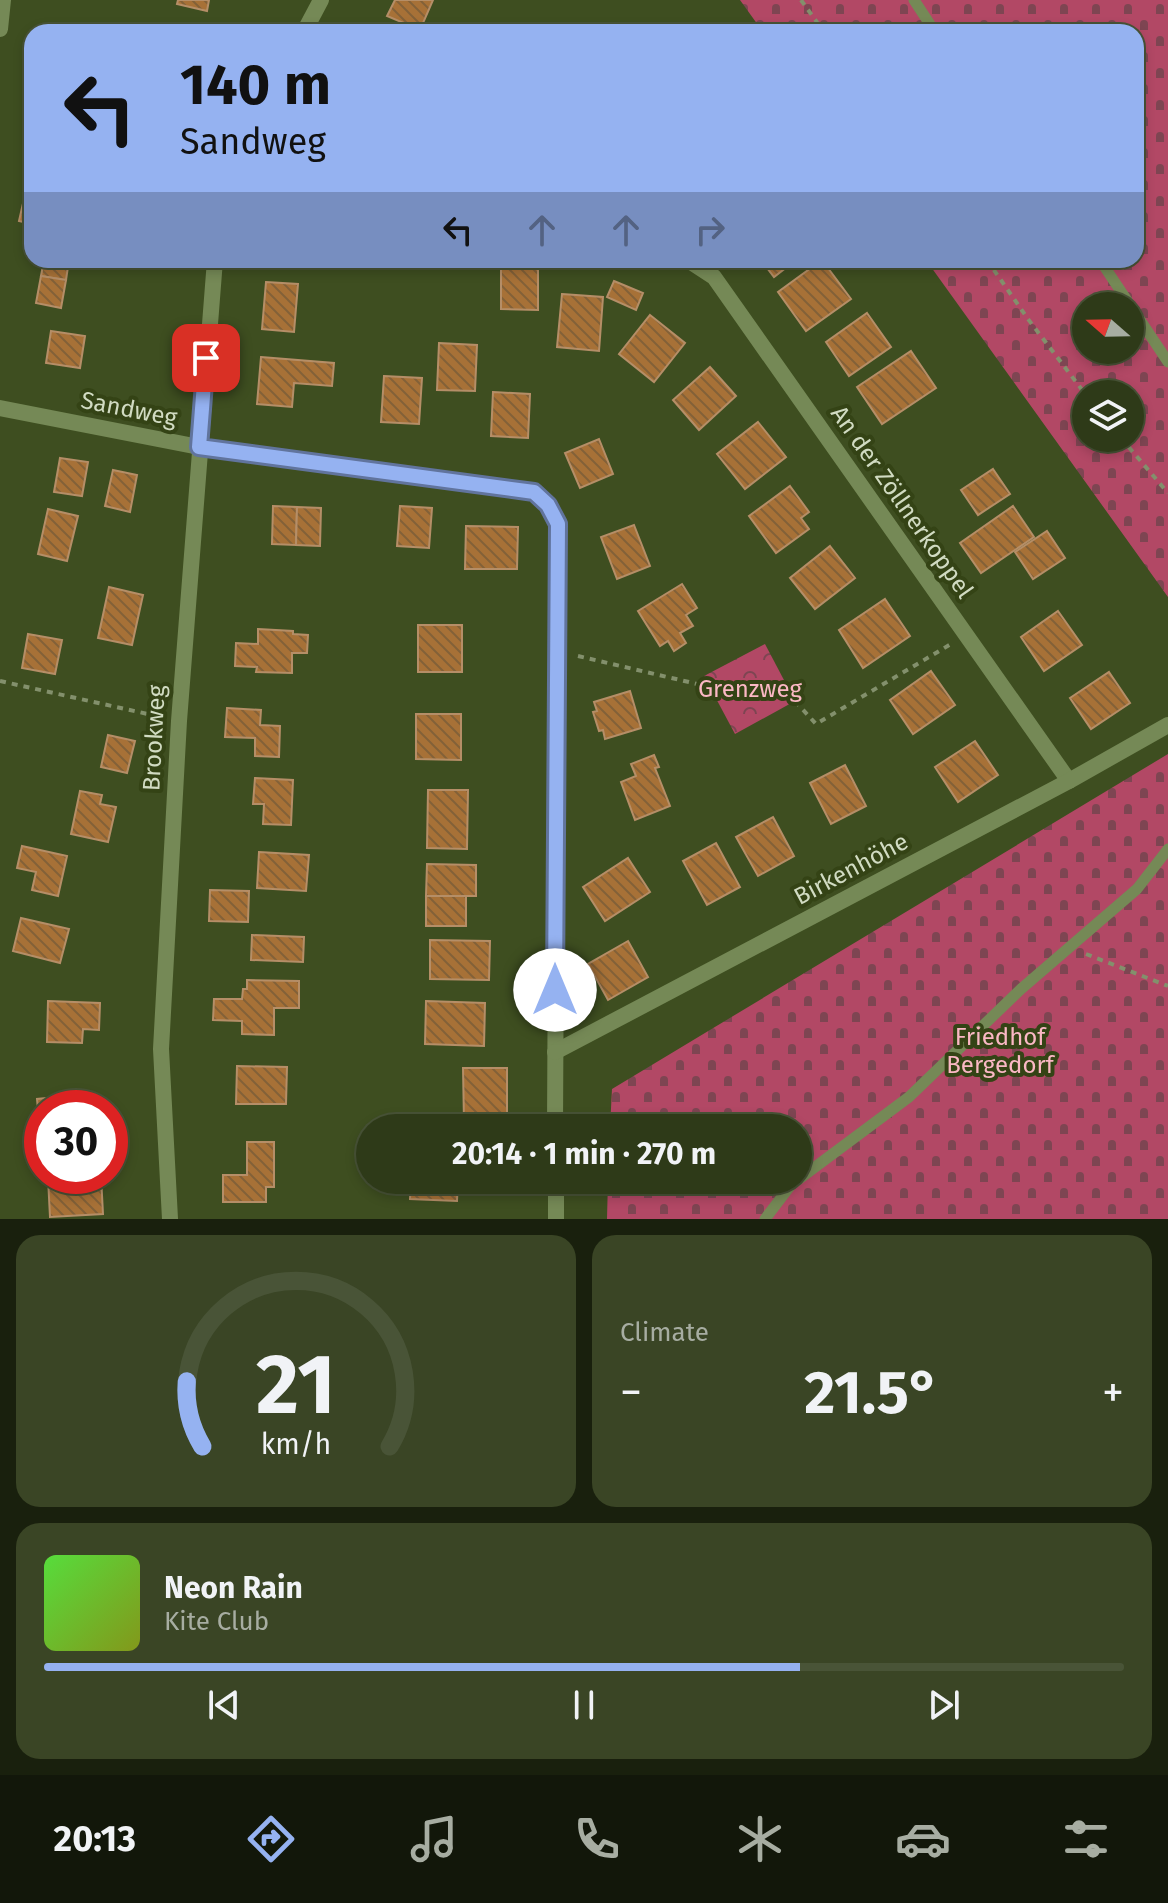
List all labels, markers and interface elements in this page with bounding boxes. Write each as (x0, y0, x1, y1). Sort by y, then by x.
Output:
text: 140 m (180, 52, 331, 119)
icon: left (48, 56, 152, 160)
text: Sandweg (180, 120, 326, 164)
icon: left (436, 208, 480, 252)
icon: ahead (520, 208, 564, 252)
icon: ahead (604, 208, 648, 252)
icon: right (688, 208, 732, 252)
north arrow (1072, 292, 1144, 364)
map controls (1072, 292, 1144, 452)
pin (172, 324, 240, 392)
icon: arrive (184, 336, 228, 380)
button: layers (1072, 380, 1144, 452)
street label: Sandweg (79, 386, 180, 432)
street label: An der Zöllnerkoppel (825, 400, 979, 604)
park label: Grenzweg (698, 675, 803, 703)
street label: Brookweg (137, 684, 171, 792)
street label: Birkenhöhe (789, 827, 913, 911)
position arrow (513, 948, 597, 1032)
park label: Friedhof Bergedorf (946, 1023, 1056, 1079)
speed limit sign: 30 (24, 1090, 128, 1194)
text: 20:14 · 1 min · 270 m (452, 1136, 716, 1172)
text: Climate (620, 1317, 709, 1348)
text: 21 (256, 1335, 336, 1435)
text: 21.5° (804, 1357, 940, 1429)
text: − (620, 1366, 642, 1419)
text: + (1102, 1366, 1124, 1419)
text: km/h (261, 1427, 331, 1462)
text: Neon Rain (164, 1570, 303, 1606)
text: Kite Club (164, 1606, 269, 1637)
icon: previous (202, 1683, 246, 1727)
icon: pause (562, 1683, 606, 1727)
icon: next (922, 1683, 966, 1727)
icon: directions (243, 1811, 299, 1867)
icon: music (406, 1811, 462, 1867)
icon: phone (569, 1811, 625, 1867)
icon: climate (732, 1811, 788, 1867)
icon: car (895, 1811, 951, 1867)
icon: filters (1058, 1811, 1114, 1867)
text: 20:13 (54, 1817, 136, 1861)

